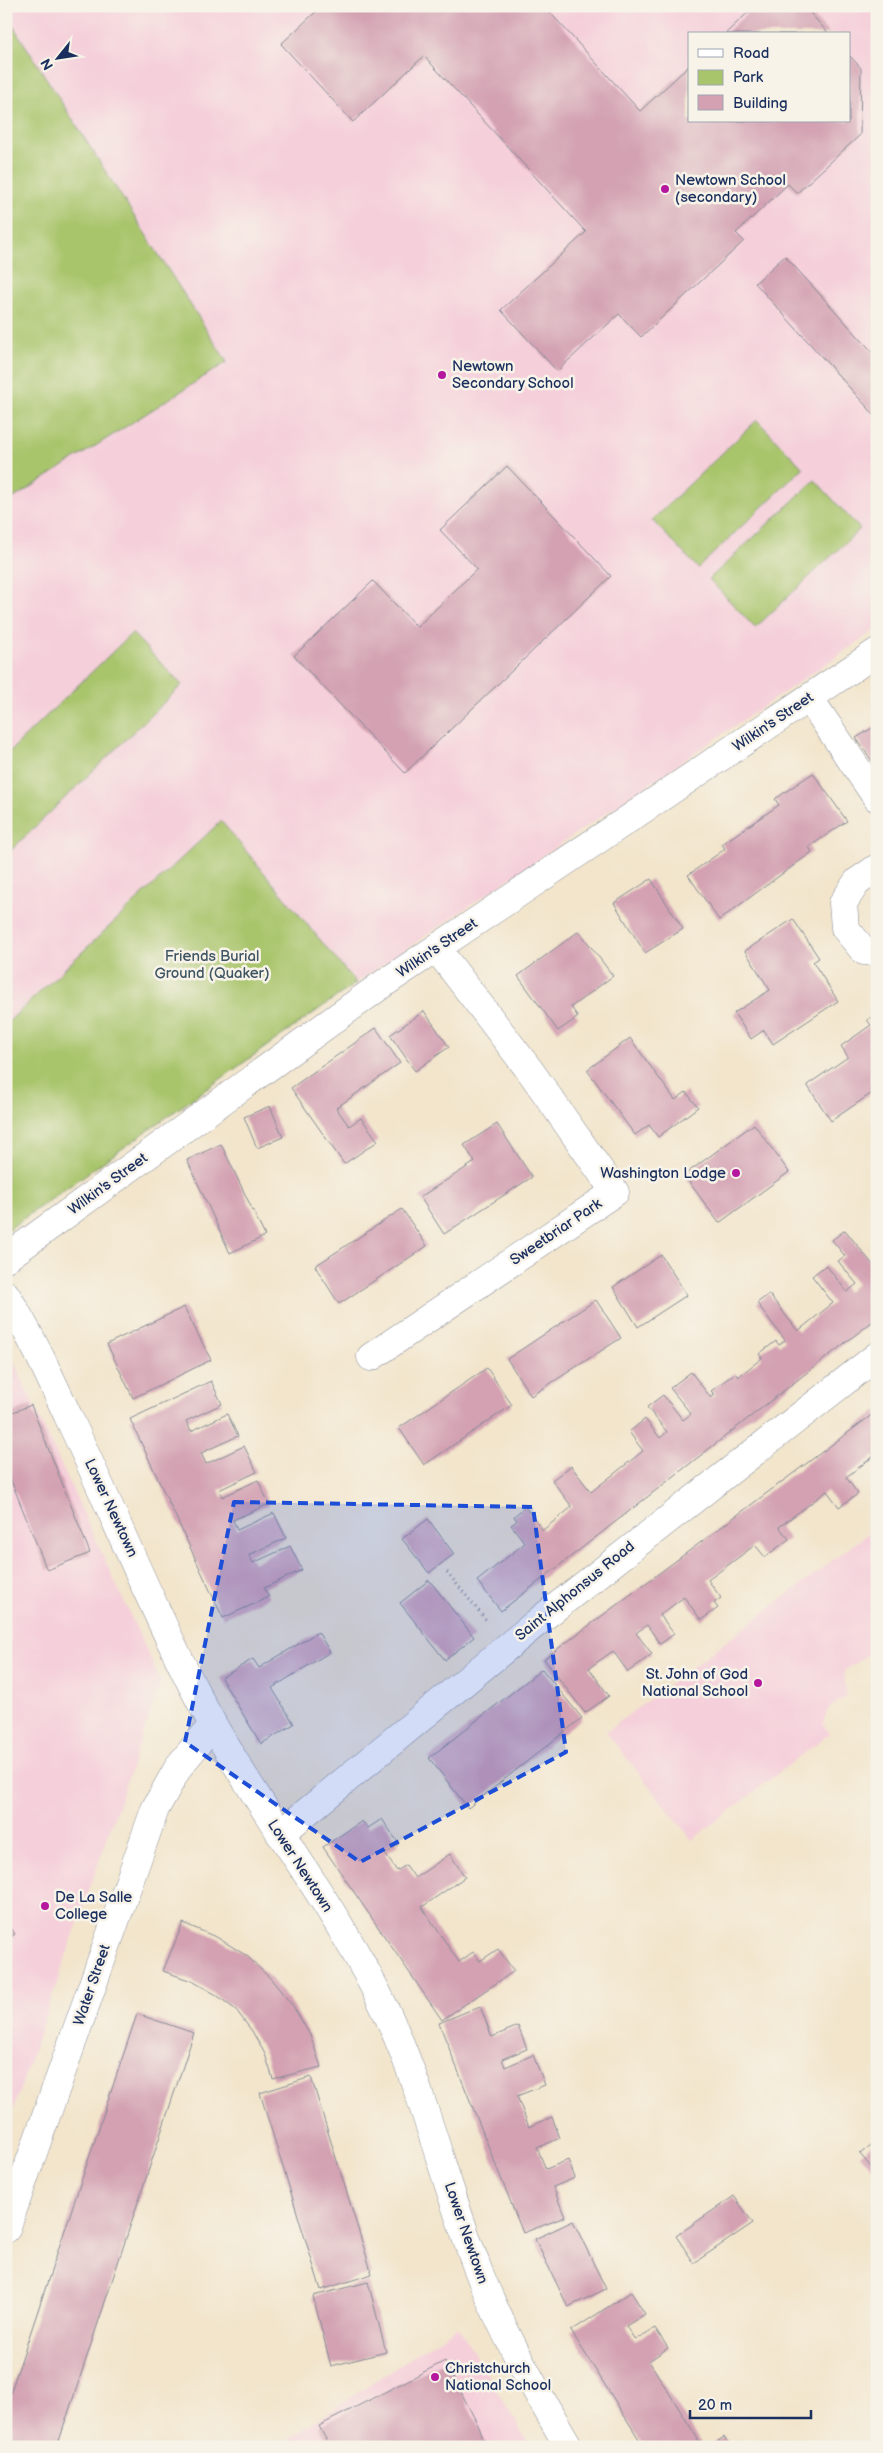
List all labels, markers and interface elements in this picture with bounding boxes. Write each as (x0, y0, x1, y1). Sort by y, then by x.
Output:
north arrow (32, 32, 82, 82)
legend (688, 32, 850, 122)
text: Road (733, 44, 769, 63)
text: N (37, 55, 57, 73)
text: Park (733, 68, 764, 87)
text: Building (733, 94, 788, 113)
place label: Newtown School (secondary) (675, 171, 786, 207)
marker: Newtown School (secondary) (659, 183, 671, 195)
place label: Newtown Secondary School (452, 357, 573, 393)
marker: Newtown Secondary School (436, 369, 448, 381)
street label: Wilkin's Street (729, 688, 817, 756)
street label: Wilkin's Street (393, 914, 481, 982)
park label: Friends Burial Ground (Quaker) (154, 947, 270, 983)
street label: Wilkin's Street (65, 1149, 152, 1219)
place label: Washington Lodge (600, 1164, 726, 1183)
marker: Washington Lodge (730, 1167, 742, 1179)
street label: Sweetbriar Park (506, 1194, 606, 1270)
street label: Lower Newtown (80, 1456, 142, 1560)
street label: Saint Alphonsus Road (511, 1537, 639, 1645)
place label: St. John of God National School (642, 1665, 748, 1701)
marker: St. John of God National School (752, 1677, 764, 1689)
street label: Lower Newtown (263, 1816, 337, 1916)
place label: De La Salle College (55, 1888, 132, 1924)
marker: De La Salle College (39, 1900, 51, 1912)
street label: Water Street (69, 1941, 115, 2028)
street label: Lower Newtown (440, 2180, 492, 2286)
place label: Christchurch National School (445, 2359, 551, 2395)
marker: Christchurch National School (429, 2371, 441, 2383)
scale bar (690, 2388, 812, 2420)
text: 20 m (698, 2396, 732, 2415)

